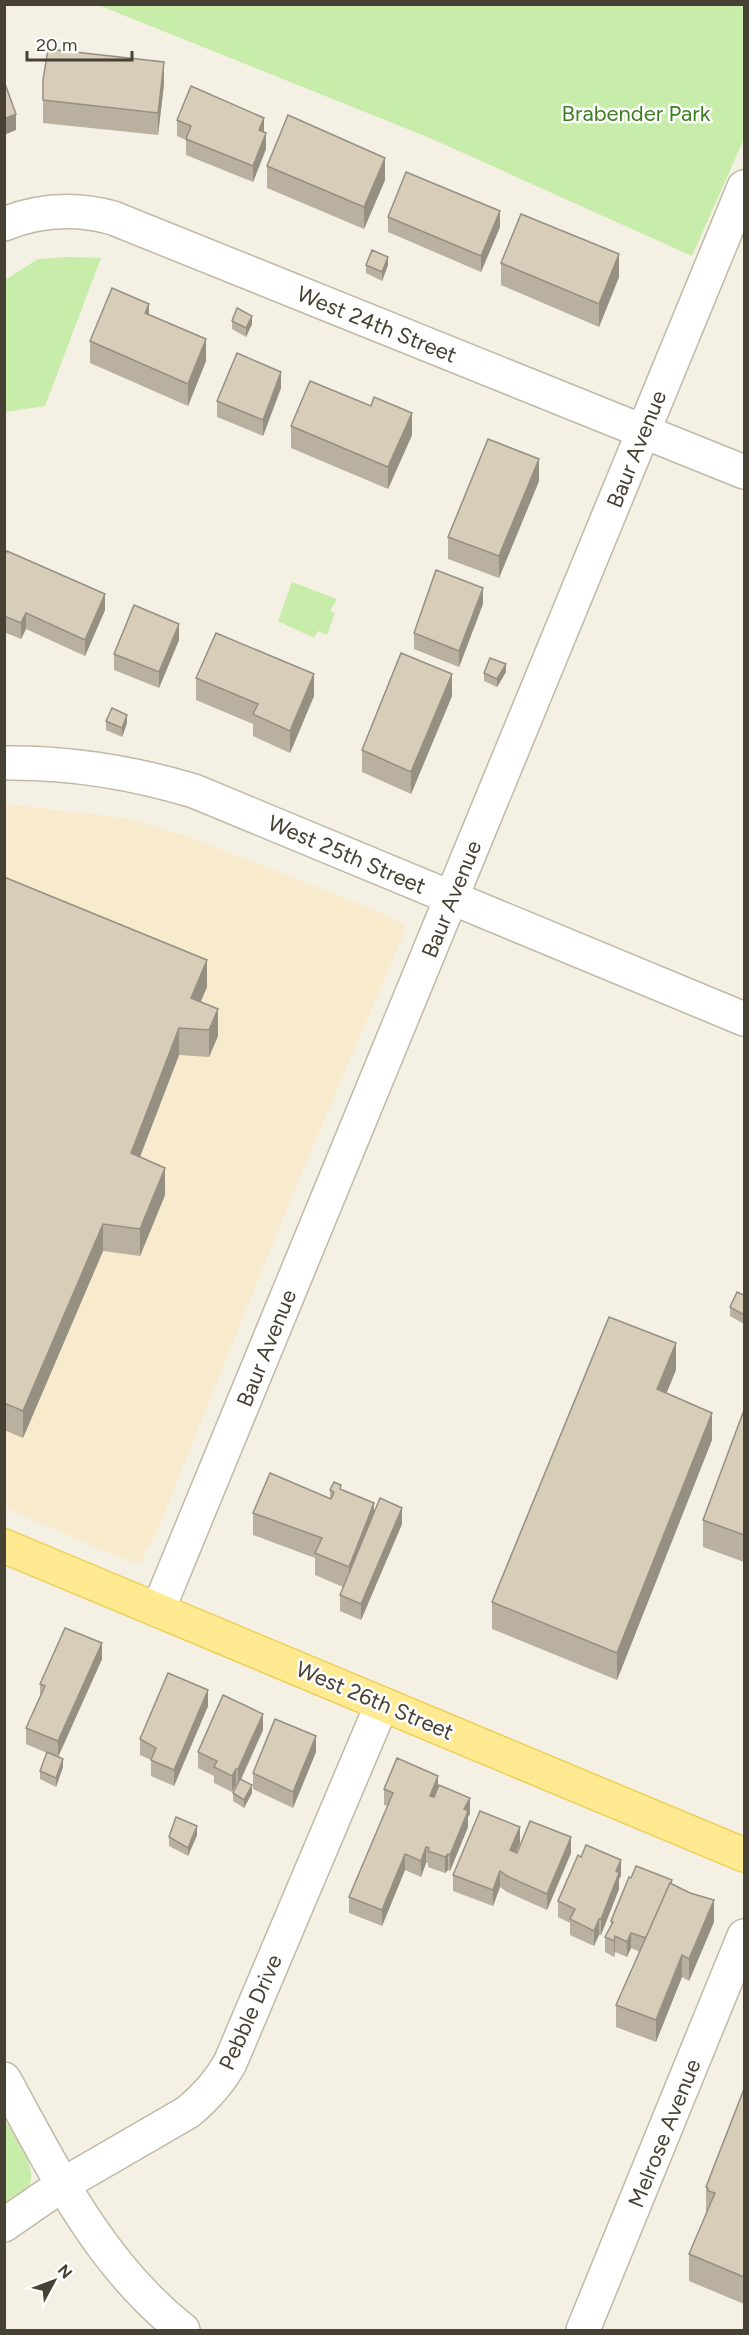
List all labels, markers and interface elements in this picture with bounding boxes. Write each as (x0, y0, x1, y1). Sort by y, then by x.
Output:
scale bar (27, 24, 132, 62)
text: 20 m (36, 34, 77, 56)
park label: Brabender Park (562, 100, 711, 127)
street label: West 24th Street (293, 280, 461, 369)
street label: Baur Avenue (601, 387, 672, 512)
street label: West 25th Street (264, 809, 430, 900)
street label: Baur Avenue (416, 837, 487, 962)
street label: Baur Avenue (231, 1286, 302, 1411)
street label: West 26th Street (292, 1655, 458, 1746)
street label: Pebble Drive (213, 1950, 288, 2074)
street label: Melrose Avenue (622, 2055, 707, 2211)
north arrow (24, 2251, 84, 2311)
text: N (54, 2261, 76, 2282)

